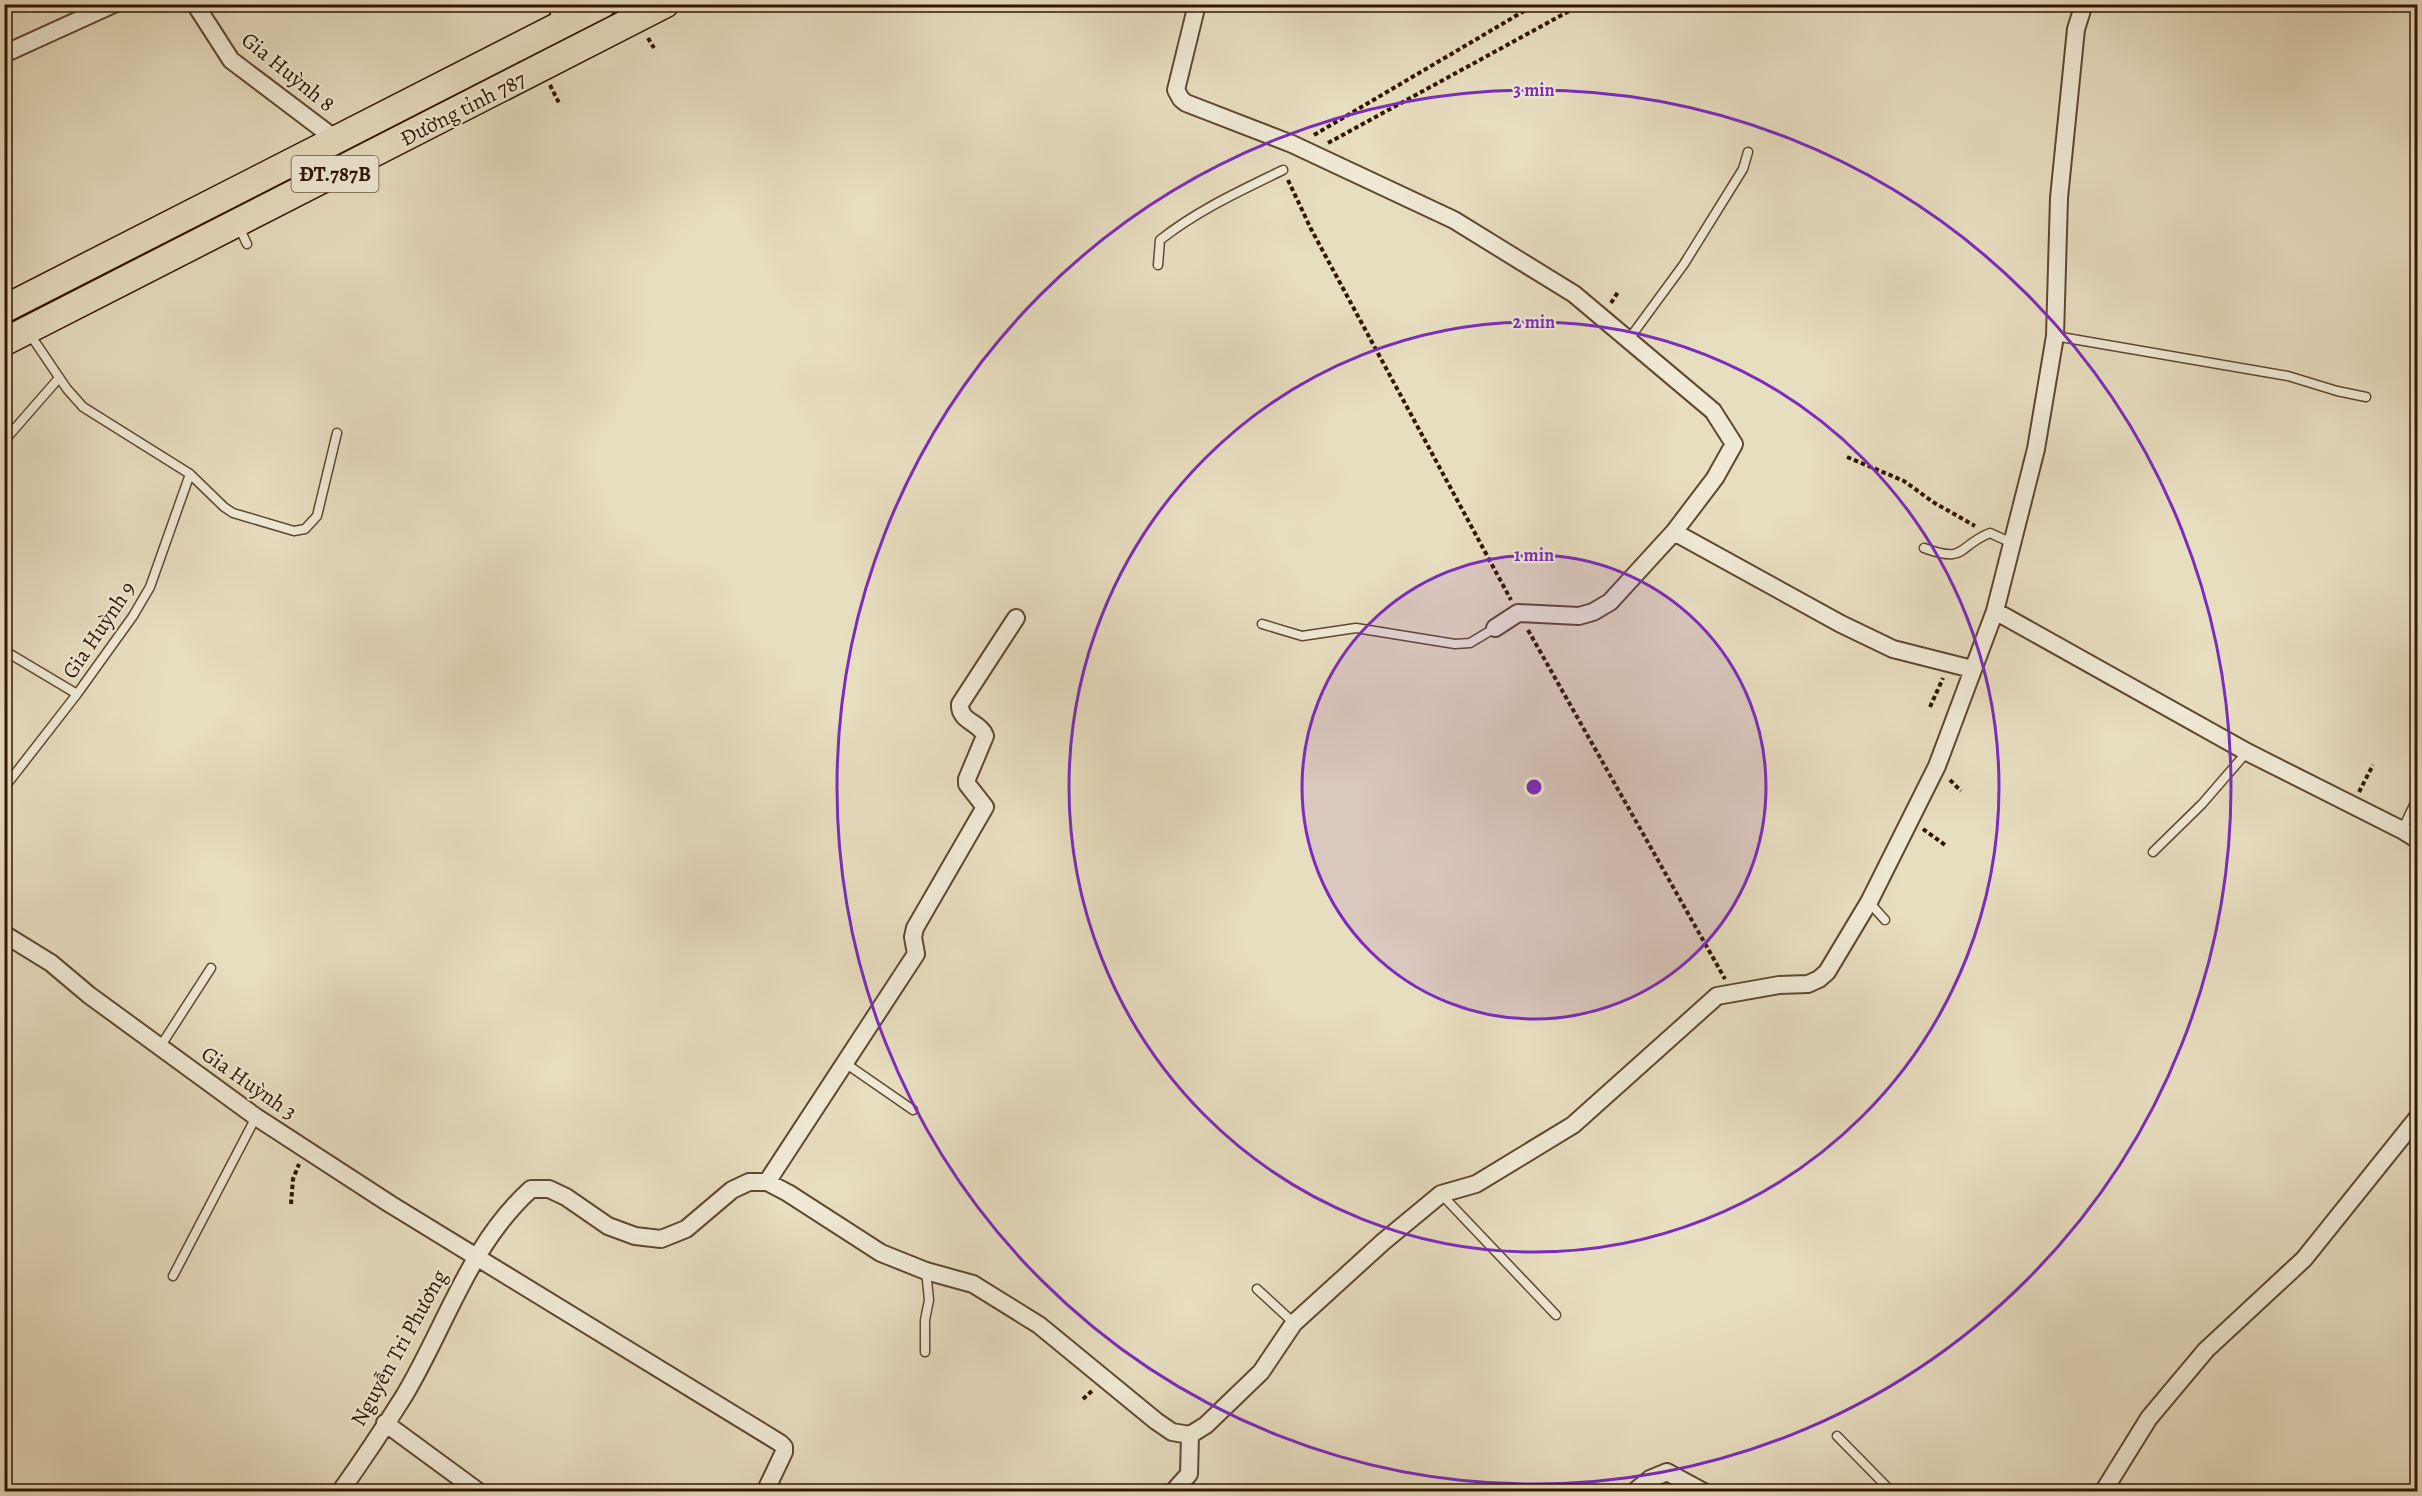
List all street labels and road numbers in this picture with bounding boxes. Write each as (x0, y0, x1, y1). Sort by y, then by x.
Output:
street label: Gia Huỳnh 8 (235, 25, 341, 119)
street label: Đường tỉnh 787 (395, 64, 532, 154)
road number: ĐT.787B (292, 156, 378, 192)
street label: Gia Huỳnh 9 (55, 575, 143, 685)
street label: Gia Huỳnh 3 (195, 1039, 303, 1127)
street label: Nguyễn Tri Phương (343, 1264, 455, 1432)

